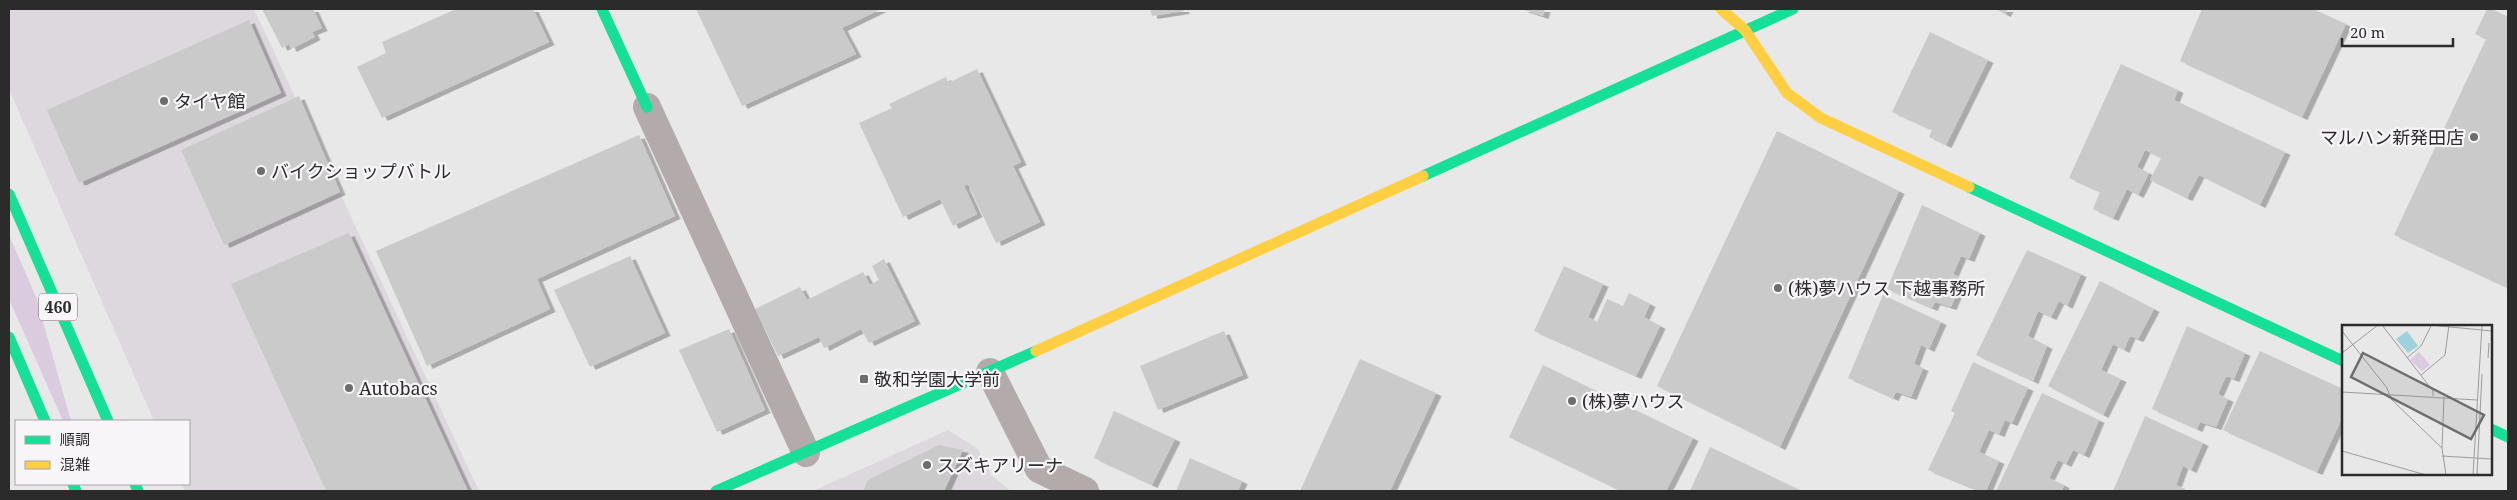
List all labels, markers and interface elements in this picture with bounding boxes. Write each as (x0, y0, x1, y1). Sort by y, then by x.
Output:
scale bar (2342, 15, 2453, 47)
text: 20 m (2350, 22, 2385, 42)
place label: タイヤ館 (174, 89, 245, 113)
marker: タイヤ館 (158, 95, 170, 107)
place label: マルハン新発田店 (2320, 125, 2464, 149)
marker: マルハン新発田店 (2468, 131, 2480, 143)
place label: バイクショップバトル (271, 159, 451, 183)
marker: バイクショップバトル (255, 165, 267, 177)
place label: (株)夢ハウス 下越事務所 (1788, 276, 1985, 300)
marker: (株)夢ハウス 下越事務所 (1772, 282, 1784, 294)
road number: 460 (39, 294, 77, 320)
inset map (2342, 325, 2492, 475)
place label: 敬和学園大学前 (874, 367, 1000, 391)
marker: 敬和学園大学前 (858, 373, 870, 385)
place label: Autobacs (359, 376, 438, 400)
marker: Autobacs (343, 382, 355, 394)
place label: (株)夢ハウス (1582, 389, 1684, 413)
marker: (株)夢ハウス (1566, 395, 1578, 407)
legend (15, 420, 190, 485)
text: 順調 (60, 429, 90, 449)
place label: スズキアリーナ (937, 453, 1063, 477)
text: 混雑 (60, 454, 90, 474)
marker: スズキアリーナ (921, 459, 933, 471)

